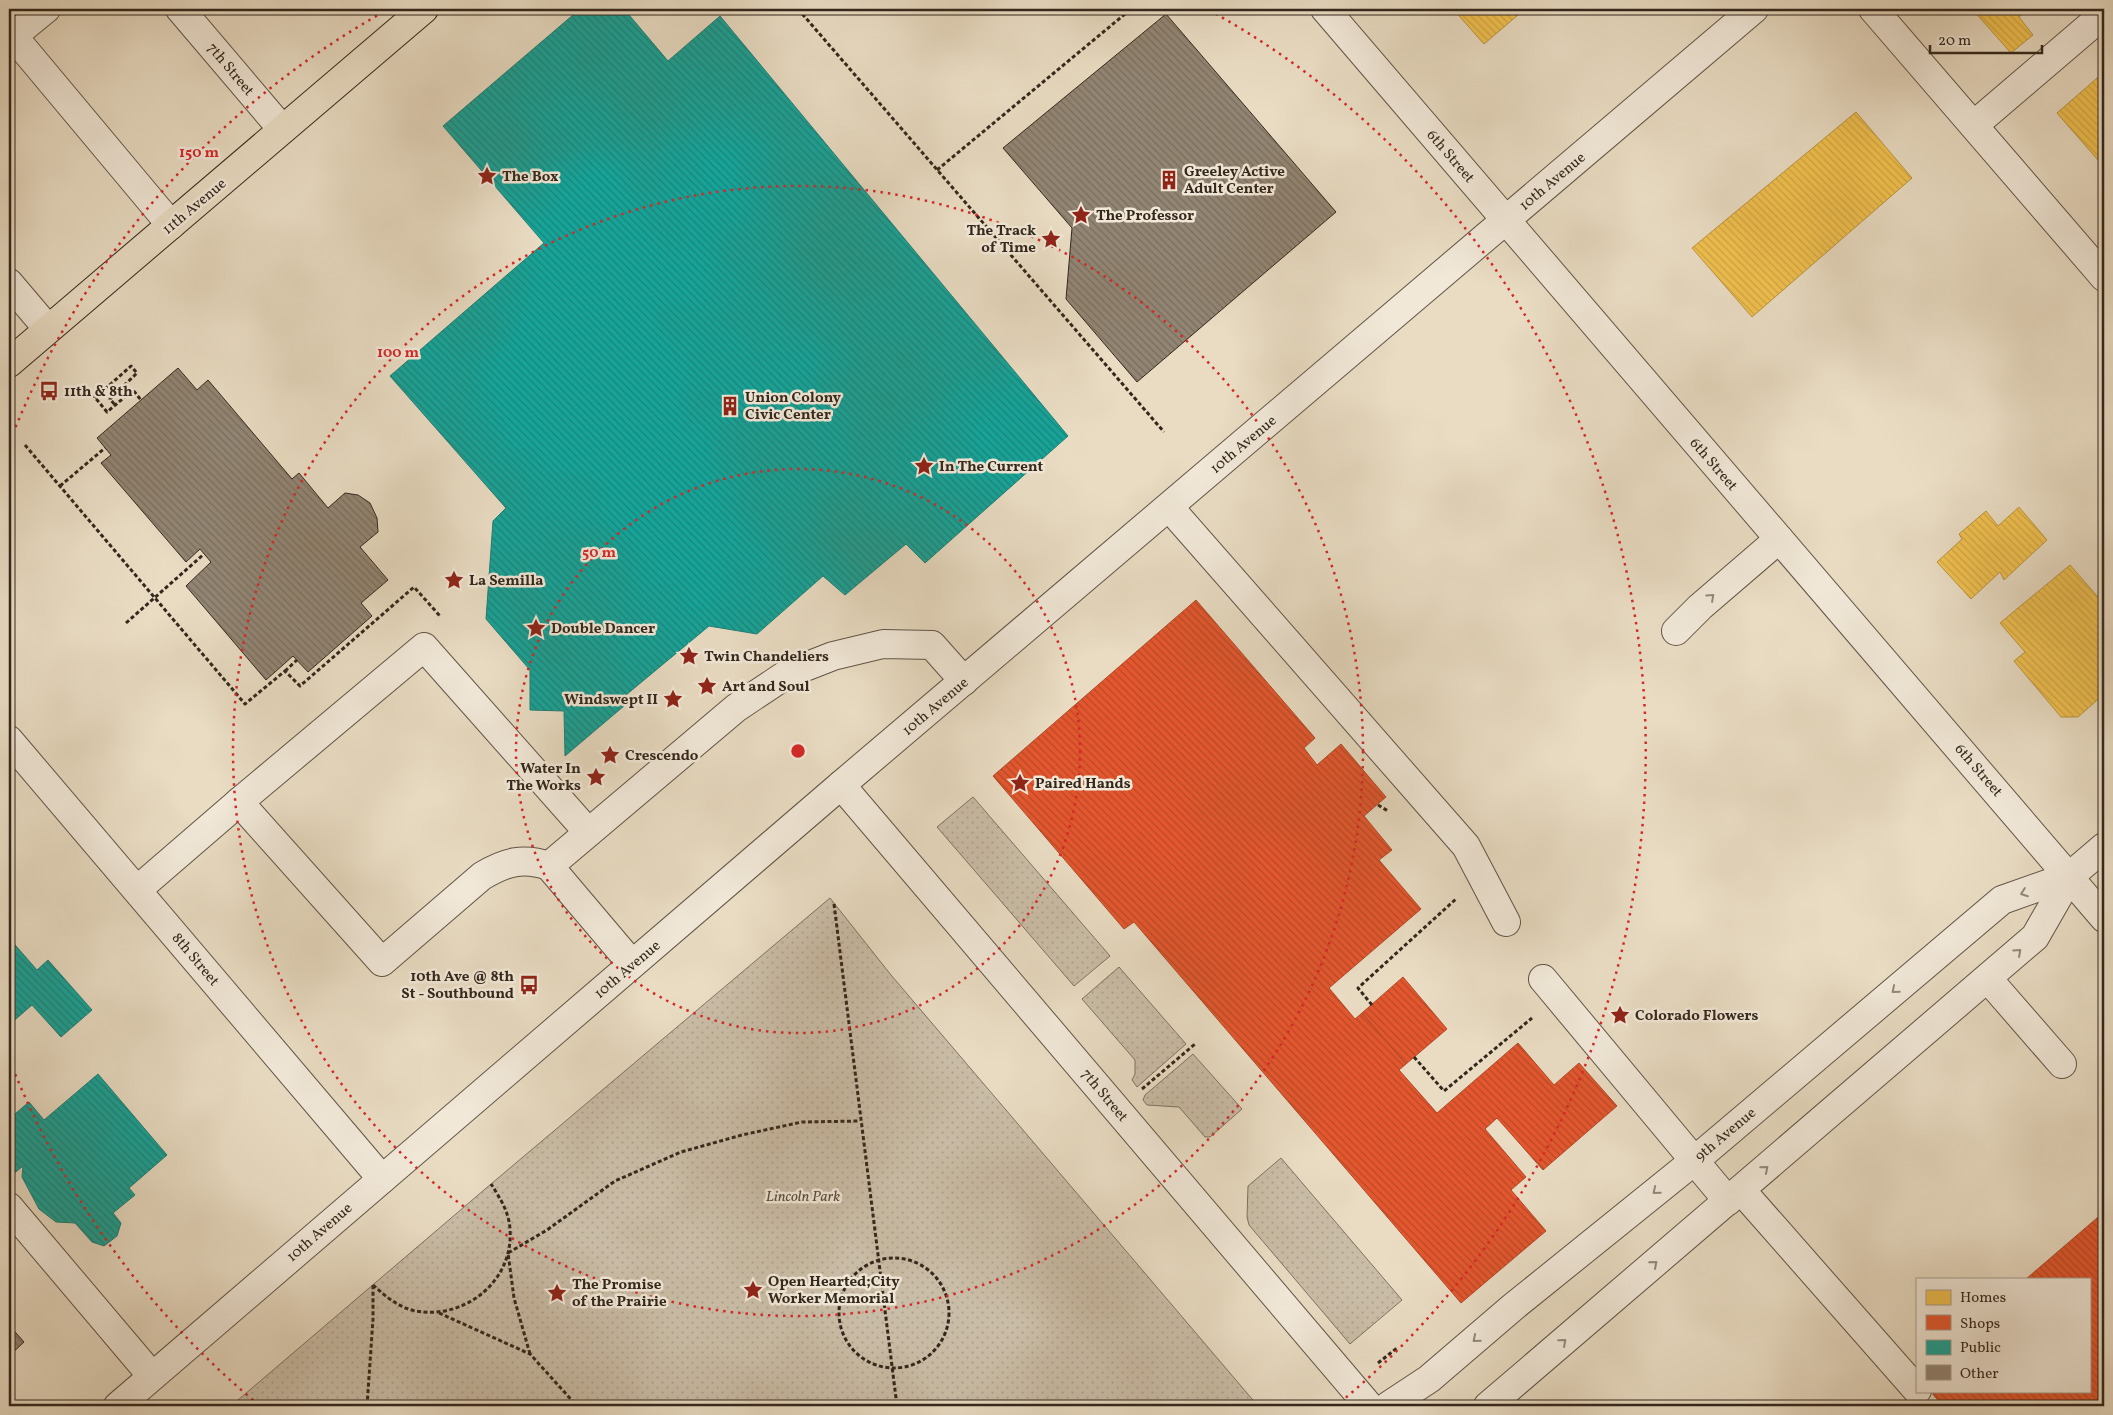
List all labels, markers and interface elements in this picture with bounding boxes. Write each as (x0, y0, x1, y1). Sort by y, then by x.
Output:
scale bar (1930, 22, 2043, 54)
text: 20 m (1938, 31, 1971, 52)
street label: 7th Street (201, 39, 258, 101)
street label: 6th Street (1421, 126, 1479, 188)
text: 150 m (179, 143, 219, 164)
street label: 10th Avenue (1515, 148, 1591, 216)
place label: Greeley Active Adult Center (1184, 162, 1285, 200)
place icon: The Box (476, 165, 498, 187)
place label: The Box (502, 167, 559, 188)
building icon: Greeley Active Adult Center (1158, 169, 1180, 191)
street label: 11th Avenue (158, 174, 232, 240)
place icon: The Professor (1070, 204, 1092, 226)
place label: The Professor (1096, 206, 1194, 227)
place label: The Track of Time (966, 221, 1036, 259)
place icon: The Track of Time (1040, 228, 1062, 250)
text: 100 m (377, 343, 420, 364)
bus stop icon: 11th & 8th (38, 380, 60, 402)
place label: 11th & 8th (64, 382, 133, 403)
place label: Union Colony Civic Center (745, 388, 842, 426)
building icon: Union Colony Civic Center (719, 395, 741, 417)
street label: 10th Avenue (1206, 411, 1282, 479)
street label: 6th Street (1684, 434, 1742, 496)
place icon: In The Current (913, 455, 935, 477)
place label: In The Current (939, 457, 1044, 478)
text: 50 m (582, 543, 616, 564)
place icon: La Semilla (443, 569, 465, 591)
place label: La Semilla (469, 571, 543, 592)
one-way arrow (1705, 594, 1714, 603)
place icon: Double Dancer (525, 617, 547, 639)
place label: Double Dancer (551, 619, 655, 640)
place icon: Twin Chandeliers (678, 645, 700, 667)
place label: Twin Chandeliers (704, 647, 829, 668)
street label: 10th Avenue (898, 673, 974, 741)
place icon: Art and Soul (696, 675, 718, 697)
place label: Art and Soul (722, 677, 810, 698)
place icon: Windswept II (662, 688, 684, 710)
place label: Windswept II (564, 690, 658, 711)
street label: 6th Street (1949, 740, 2007, 802)
centre of rings (789, 742, 807, 760)
place icon: Crescendo (599, 744, 621, 766)
place label: Crescendo (625, 746, 699, 767)
place label: Water In The Works (506, 759, 581, 797)
place icon: Water In The Works (585, 766, 607, 788)
place icon: Paired Hands (1009, 772, 1031, 794)
place label: Paired Hands (1035, 774, 1131, 795)
one-way arrow (2020, 887, 2028, 897)
street label: 8th Street (166, 929, 224, 991)
street label: 10th Avenue (590, 936, 666, 1004)
one-way arrow (2012, 949, 2021, 958)
place label: 10th Ave @ 8th St - Southbound (401, 967, 514, 1005)
bus stop icon: 10th Ave @ 8th St - Southbound (518, 974, 540, 996)
one-way arrow (1892, 984, 1901, 993)
place icon: Colorado Flowers (1609, 1004, 1631, 1026)
place label: Colorado Flowers (1635, 1006, 1758, 1027)
street label: 7th Street (1075, 1065, 1132, 1127)
street label: 9th Avenue (1691, 1103, 1761, 1167)
one-way arrow (1759, 1167, 1768, 1175)
one-way arrow (1652, 1186, 1661, 1195)
park label: Lincoln Park (766, 1187, 840, 1208)
street label: 10th Avenue (282, 1199, 357, 1268)
one-way arrow (1648, 1261, 1657, 1270)
place label: Open Hearted;City Worker Memorial (768, 1272, 900, 1310)
place label: The Promise of the Prairie (572, 1275, 667, 1313)
legend (1916, 1278, 2090, 1392)
place icon: Open Hearted;City Worker Memorial (742, 1279, 764, 1301)
place icon: The Promise of the Prairie (546, 1282, 568, 1304)
text: Homes (1960, 1288, 2006, 1309)
text: Shops (1960, 1314, 2000, 1335)
one-way arrow (1473, 1333, 1482, 1342)
one-way arrow (1558, 1338, 1567, 1347)
text: Public (1960, 1338, 2001, 1359)
text: Other (1960, 1364, 1999, 1385)

